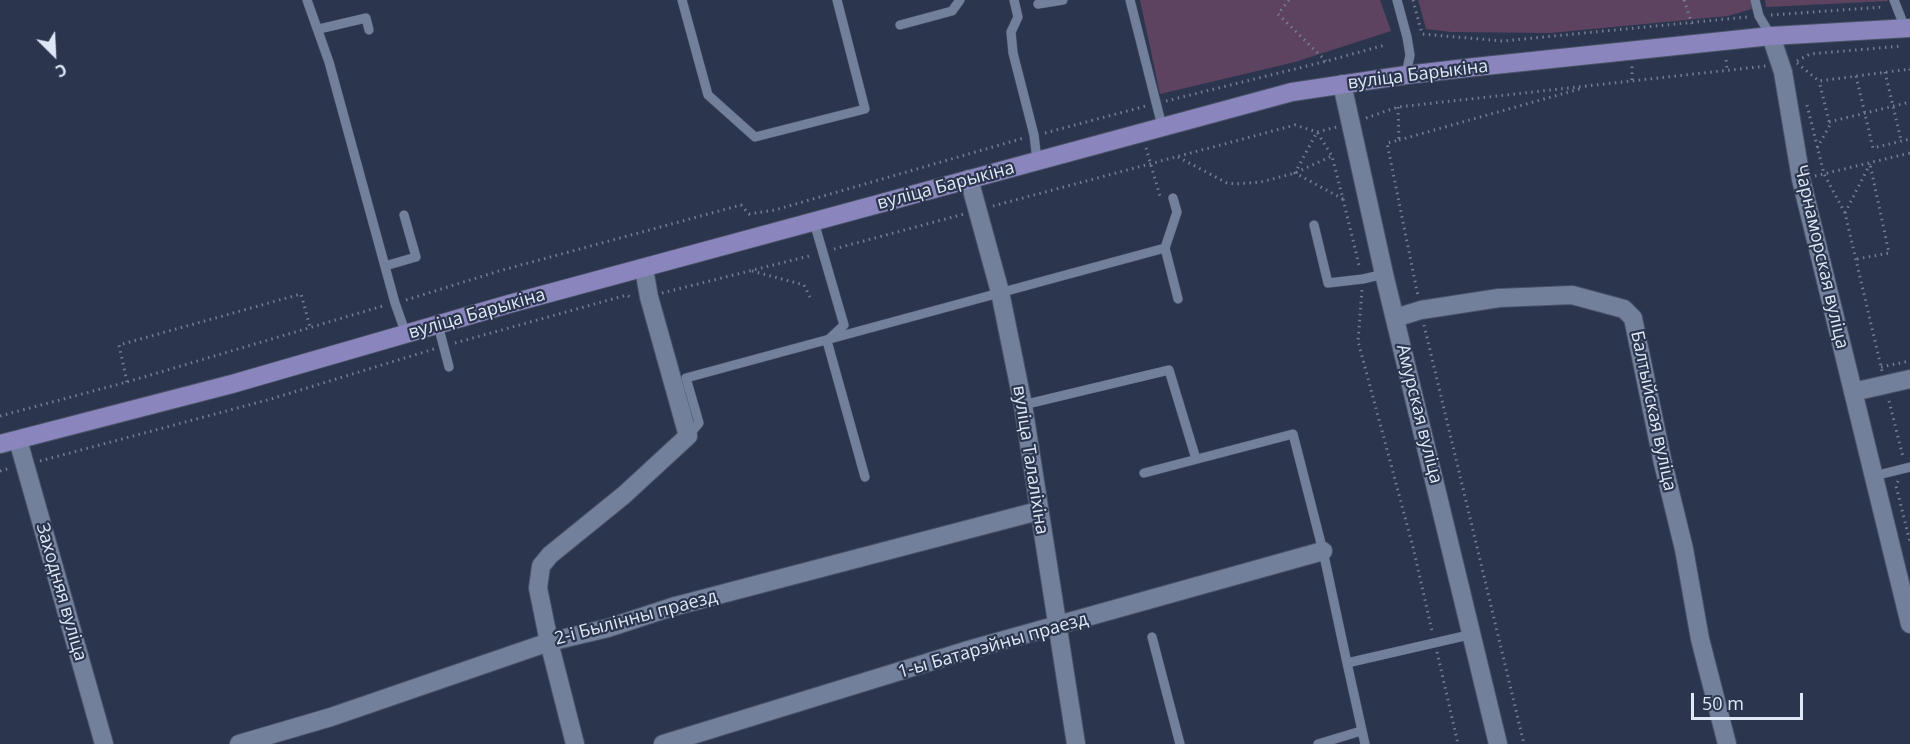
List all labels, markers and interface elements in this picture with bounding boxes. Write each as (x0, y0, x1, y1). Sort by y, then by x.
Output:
north arrow (24, 24, 84, 84)
street label: вуліца Барыкіна (1347, 56, 1489, 94)
text: С (52, 58, 70, 83)
street label: вуліца Барыкіна (875, 157, 1017, 215)
street label: Чарнаморская вуліца (1789, 163, 1853, 351)
street label: вуліца Барыкіна (406, 284, 548, 344)
street label: Балтыйская вуліца (1625, 329, 1681, 493)
street label: Амурская вуліца (1391, 342, 1447, 486)
street label: вуліца Талаліхіна (1008, 384, 1052, 536)
street label: Заходняя вуліца (31, 521, 91, 663)
street label: 2-і Былінны праезд (552, 586, 720, 650)
street label: 1-ы Батарэйны праезд (896, 609, 1090, 683)
scale bar (1694, 681, 1806, 719)
text: 50 m (1702, 691, 1744, 715)

